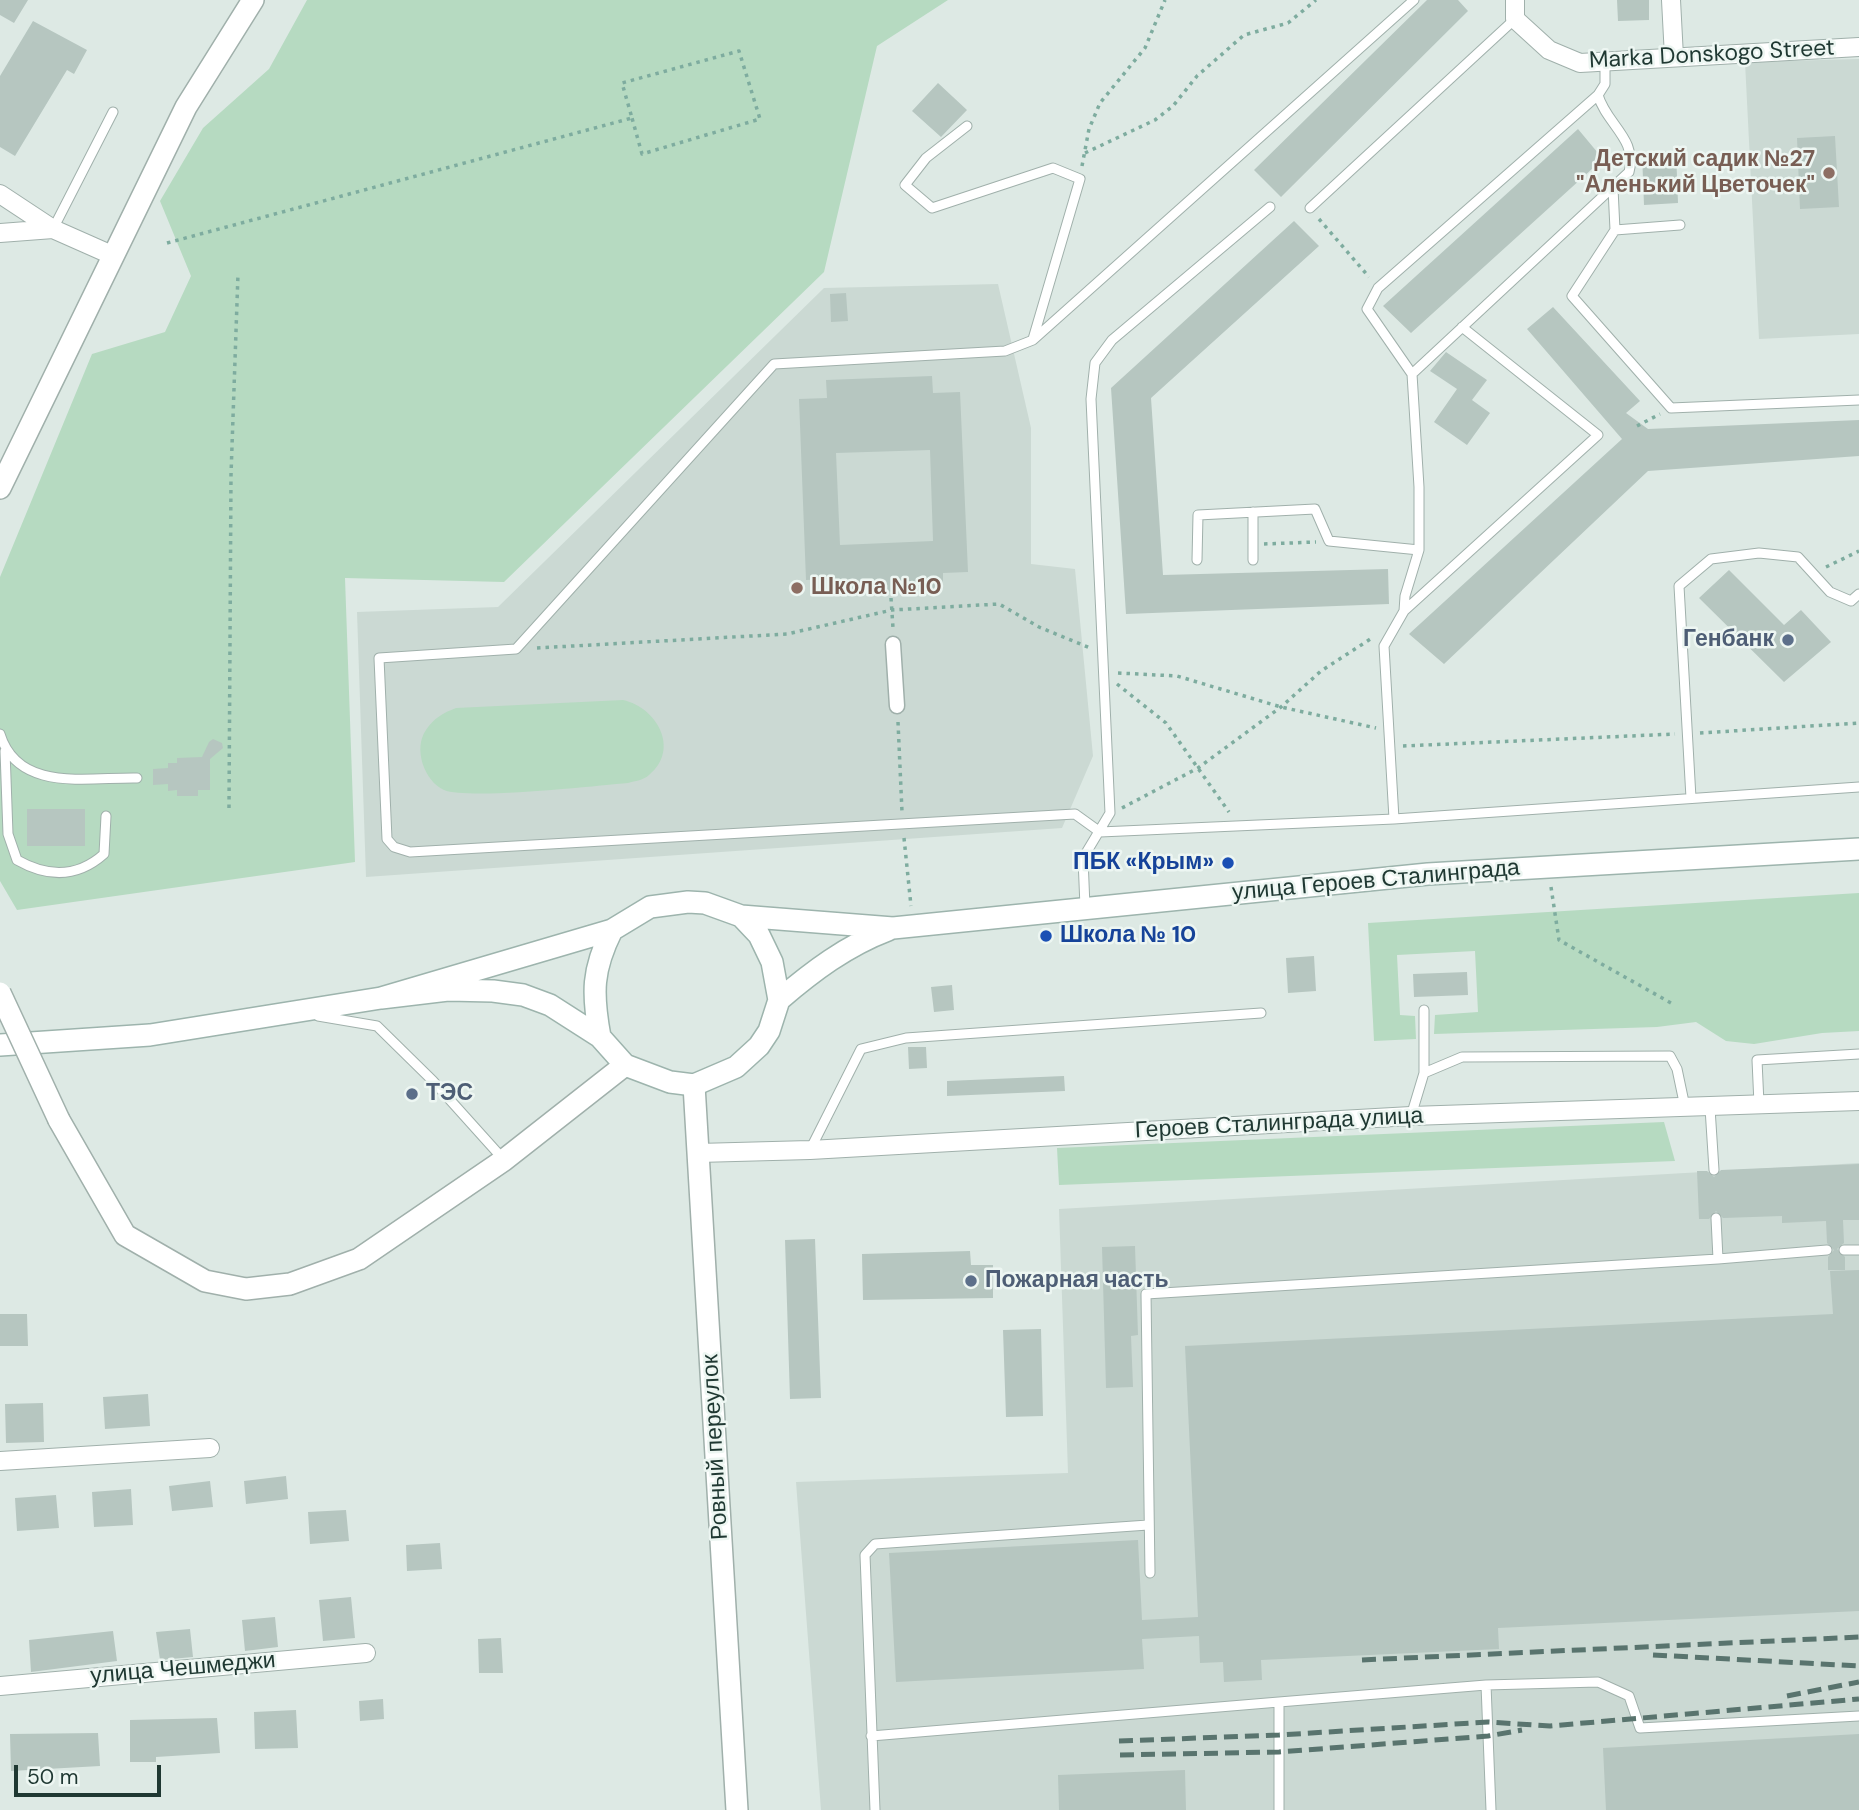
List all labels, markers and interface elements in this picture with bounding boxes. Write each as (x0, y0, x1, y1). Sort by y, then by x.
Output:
street label: Marka Donskogo Street (1588, 35, 1836, 75)
place label: Детский садик №27 "Аленький Цветочек" (1576, 146, 1815, 200)
marker: Детский садик №27 "Аленький Цветочек" (1821, 165, 1837, 181)
place label: Школа №10 (811, 574, 942, 602)
marker: Школа №10 (789, 580, 805, 596)
place label: Генбанк (1683, 626, 1774, 654)
marker: Генбанк (1780, 632, 1796, 648)
place label: ПБК «Крым» (1073, 849, 1214, 877)
marker: ПБК «Крым» (1220, 855, 1236, 871)
street label: улица Героев Сталинграда (1231, 855, 1521, 907)
place label: Школа № 10 (1060, 922, 1196, 950)
marker: Школа № 10 (1038, 928, 1054, 944)
place label: ТЭС (426, 1080, 473, 1108)
marker: ТЭС (404, 1086, 420, 1102)
street label: Героев Сталинграда улица (1134, 1103, 1424, 1145)
place label: Пожарная часть (985, 1267, 1169, 1295)
marker: Пожарная часть (963, 1273, 979, 1289)
street label: Ровный переулок (697, 1354, 735, 1540)
street label: улица Чешмеджи (89, 1647, 277, 1691)
scale bar (18, 1750, 164, 1794)
text: 50 m (27, 1763, 78, 1791)

